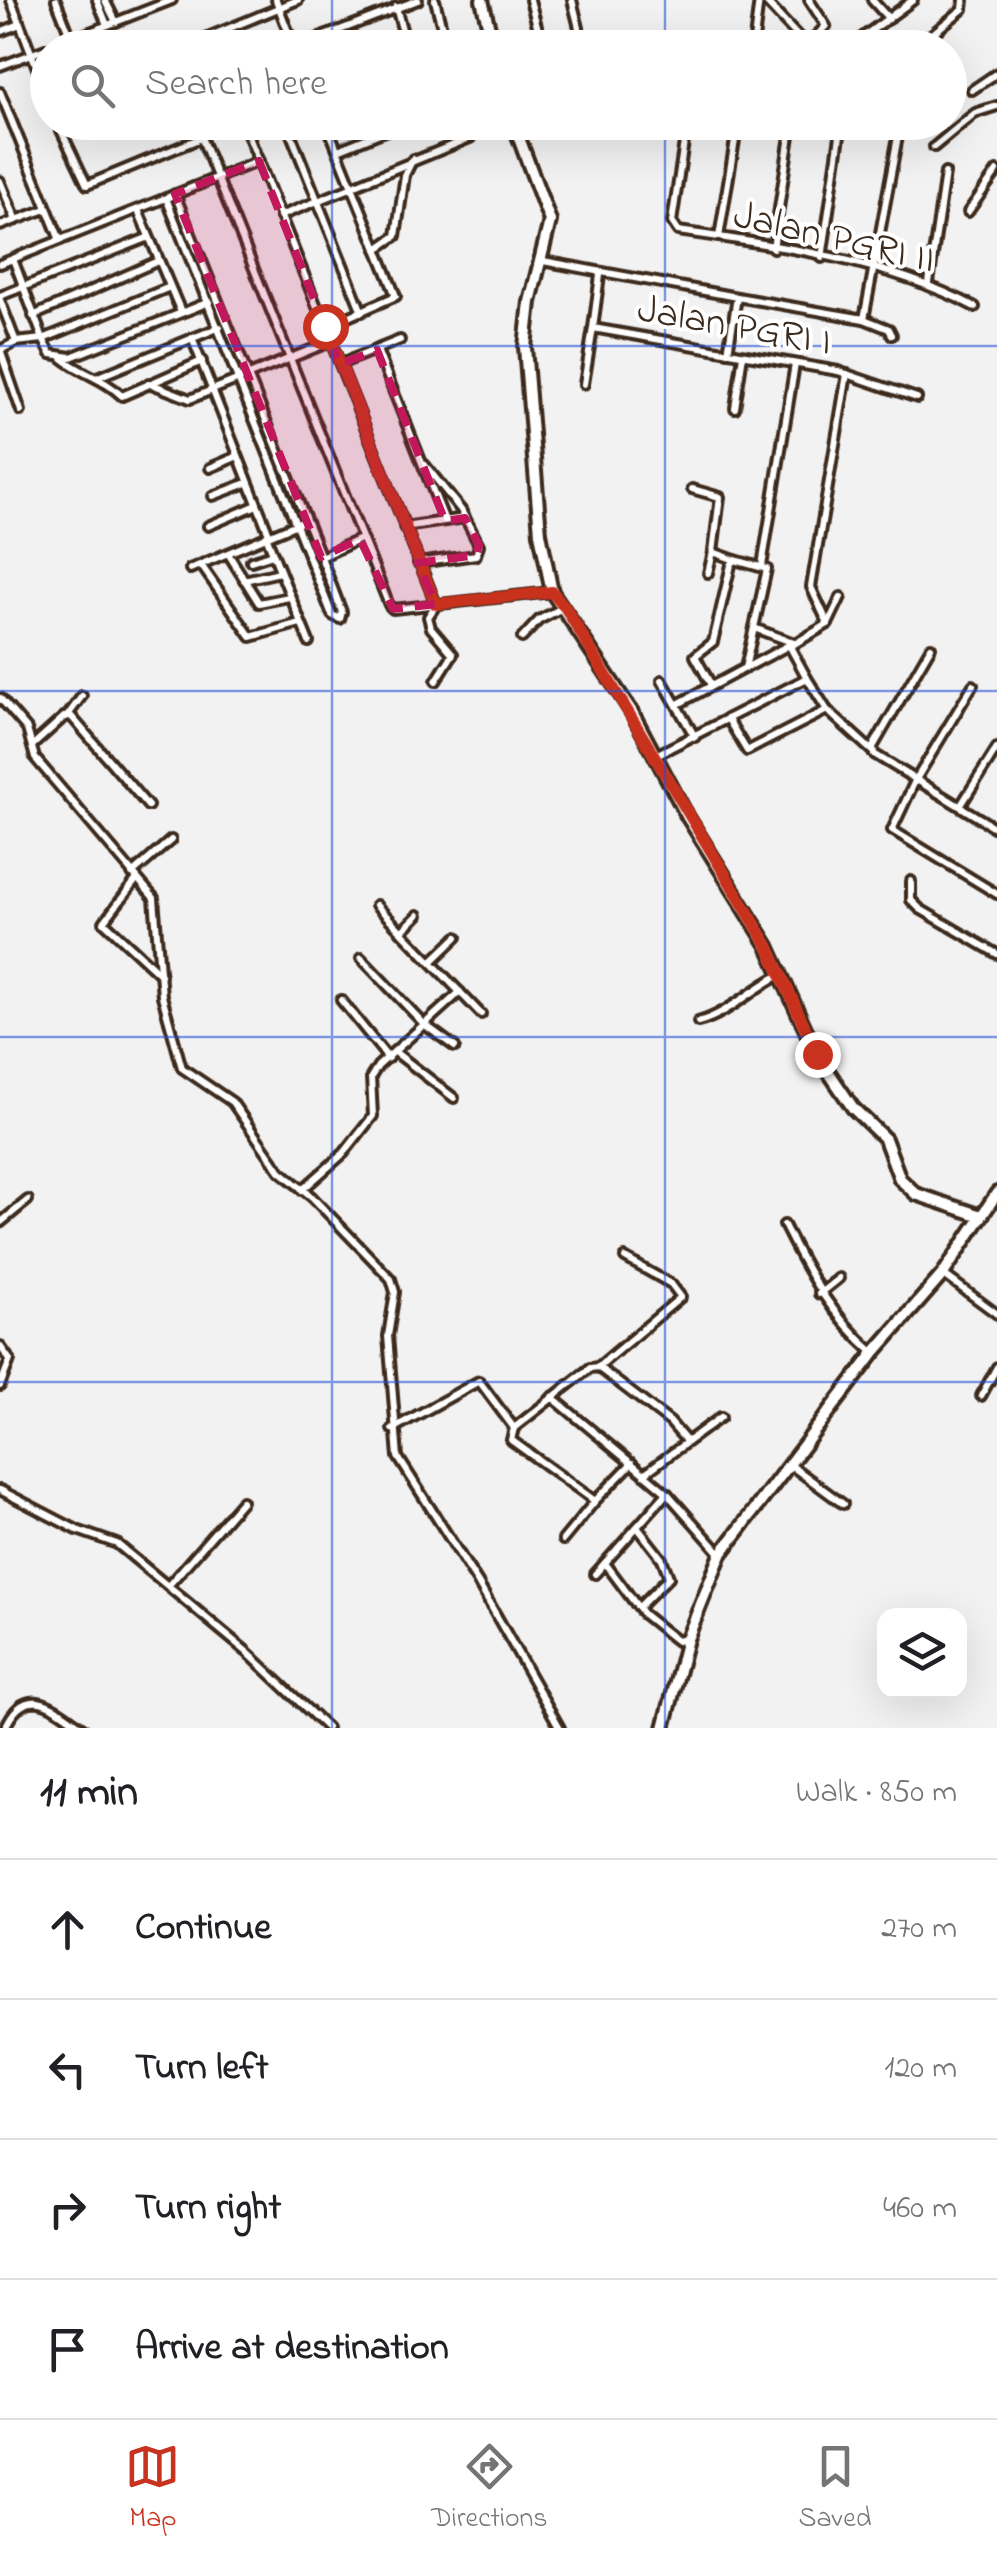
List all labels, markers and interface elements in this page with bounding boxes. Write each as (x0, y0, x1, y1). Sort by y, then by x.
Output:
search box (30, 30, 967, 140)
text: Search here (145, 57, 327, 113)
icon: search (65, 58, 120, 113)
street label: Jalan PGRI II (727, 188, 941, 291)
street label: Jalan PGRI I (633, 281, 836, 373)
route start (303, 304, 349, 350)
route end (795, 1032, 841, 1078)
map controls (877, 1608, 967, 1698)
button: layers (877, 1608, 967, 1698)
text: 11 min (40, 1763, 138, 1824)
text: Walk · 850 m (796, 1770, 957, 1817)
text: Continue (135, 1901, 271, 1957)
icon: ahead (40, 1902, 95, 1957)
text: 270 m (881, 1906, 957, 1953)
text: Turn left (135, 2041, 268, 2097)
icon: left (40, 2042, 95, 2097)
text: 120 m (884, 2046, 957, 2093)
text: Turn right (135, 2181, 281, 2237)
icon: right (40, 2182, 95, 2237)
text: 460 m (883, 2186, 957, 2233)
text: Arrive at destination (135, 2321, 449, 2377)
icon: arrive (40, 2322, 95, 2377)
tab: Map (125, 2439, 180, 2540)
tab: Directions (431, 2439, 548, 2540)
tab: Saved (799, 2439, 872, 2540)

